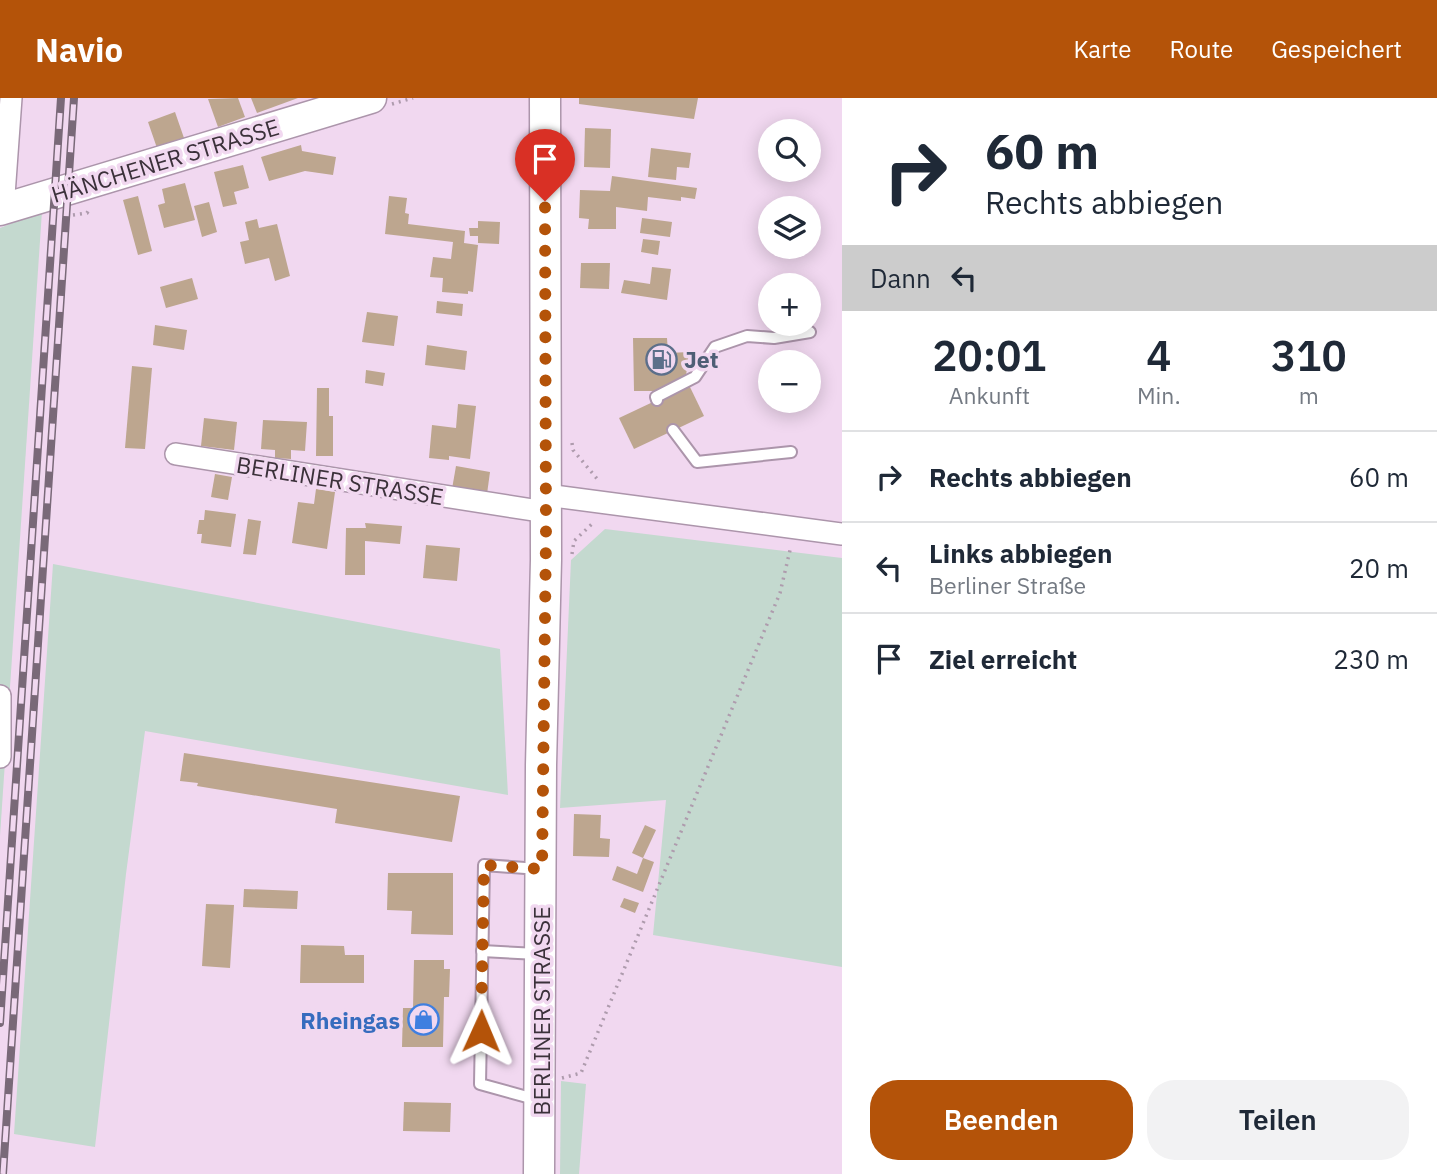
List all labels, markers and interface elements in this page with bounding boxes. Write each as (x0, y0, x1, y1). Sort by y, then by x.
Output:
text: Navio (35, 28, 123, 71)
text: Karte (1073, 33, 1132, 65)
text: Route (1170, 33, 1233, 65)
text: Gespeichert (1271, 33, 1402, 65)
street label: HÄNCHENER STRASSE (47, 111, 283, 209)
map controls (758, 119, 821, 413)
button: search (758, 119, 821, 182)
text: 60 m (985, 119, 1099, 182)
icon: right (870, 126, 961, 217)
pin (515, 129, 575, 201)
icon: arrive (526, 140, 564, 178)
text: Rechts abbiegen (985, 181, 1223, 223)
button: layers (758, 196, 821, 259)
icon: left (945, 259, 983, 297)
text: Dann (870, 261, 931, 295)
button: + (758, 273, 821, 336)
text: 20:01 (932, 328, 1047, 383)
text: 4 (1146, 328, 1171, 383)
text: 310 (1271, 328, 1347, 383)
fuel station icon: Jet (644, 342, 678, 376)
place label: Jet (684, 344, 719, 374)
button: − (758, 350, 821, 413)
text: Ankunft (949, 380, 1030, 410)
text: Min. (1137, 380, 1181, 410)
text: m (1299, 380, 1319, 410)
street label: BERLINER STRASSE (234, 449, 446, 511)
icon: right (870, 458, 908, 496)
text: Rechts abbiegen (929, 460, 1132, 494)
text: 60 m (1349, 460, 1409, 494)
text: Links abbiegen (929, 536, 1112, 570)
icon: left (870, 549, 908, 587)
text: 20 m (1349, 551, 1409, 585)
text: Berliner Straße (929, 570, 1086, 600)
icon: arrive (870, 640, 908, 678)
text: Ziel erreicht (929, 642, 1077, 676)
text: 230 m (1333, 642, 1409, 676)
street label: BERLINER STRASSE (526, 906, 556, 1116)
position arrow (444, 994, 518, 1068)
shop icon: Rheingas (406, 1003, 440, 1037)
place label: Rheingas (300, 1005, 400, 1035)
button: Beenden (870, 1080, 1133, 1160)
button: Teilen (1147, 1080, 1409, 1160)

